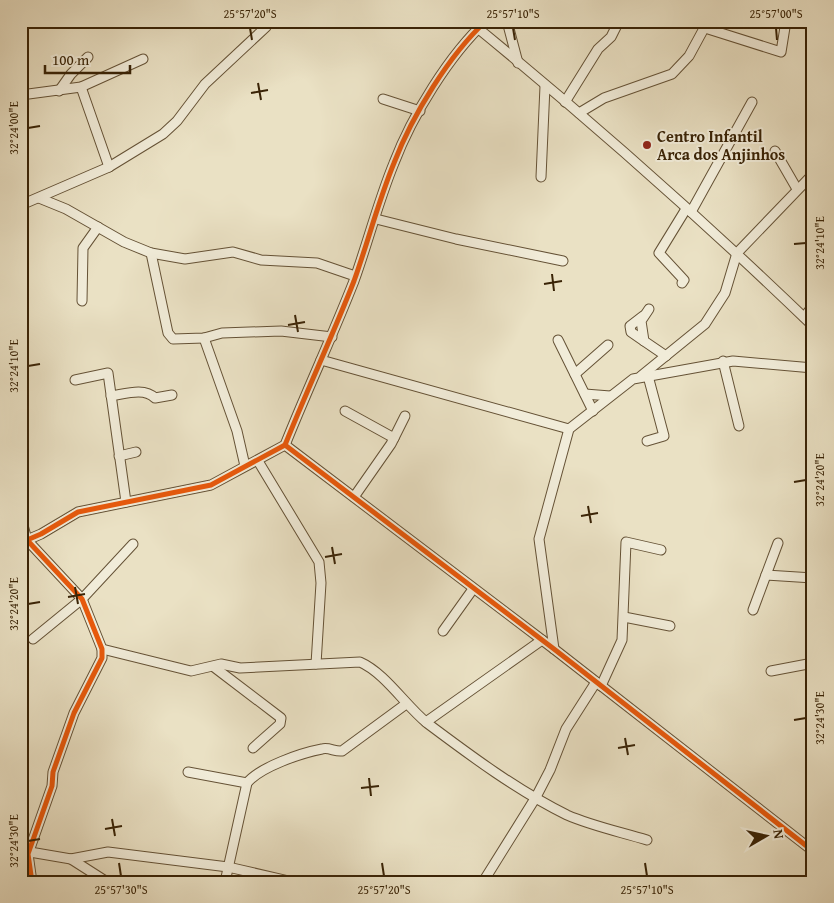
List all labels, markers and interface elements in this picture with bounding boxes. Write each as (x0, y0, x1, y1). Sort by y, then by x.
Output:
text: 25°57'20"S (223, 5, 277, 22)
text: 25°57'10"S (486, 5, 540, 22)
text: 25°57'00"S (749, 5, 803, 22)
scale bar (45, 42, 130, 74)
text: 100 m (52, 49, 90, 70)
text: 32°24'00"E (5, 101, 22, 155)
place label: Centro Infantil Arca dos Anjinhos (657, 124, 785, 166)
marker: Centro Infantil Arca dos Anjinhos (641, 139, 653, 151)
text: 32°24'10"E (811, 216, 828, 270)
text: 32°24'10"E (5, 339, 22, 393)
text: 32°24'20"E (811, 453, 828, 507)
text: 32°24'20"E (5, 577, 22, 631)
text: 32°24'30"E (811, 691, 828, 745)
north arrow (742, 810, 792, 860)
text: 32°24'30"E (5, 814, 22, 868)
text: N (768, 828, 790, 841)
text: 25°57'30"S (94, 881, 148, 898)
text: 25°57'20"S (357, 881, 411, 898)
text: 25°57'10"S (620, 881, 674, 898)

